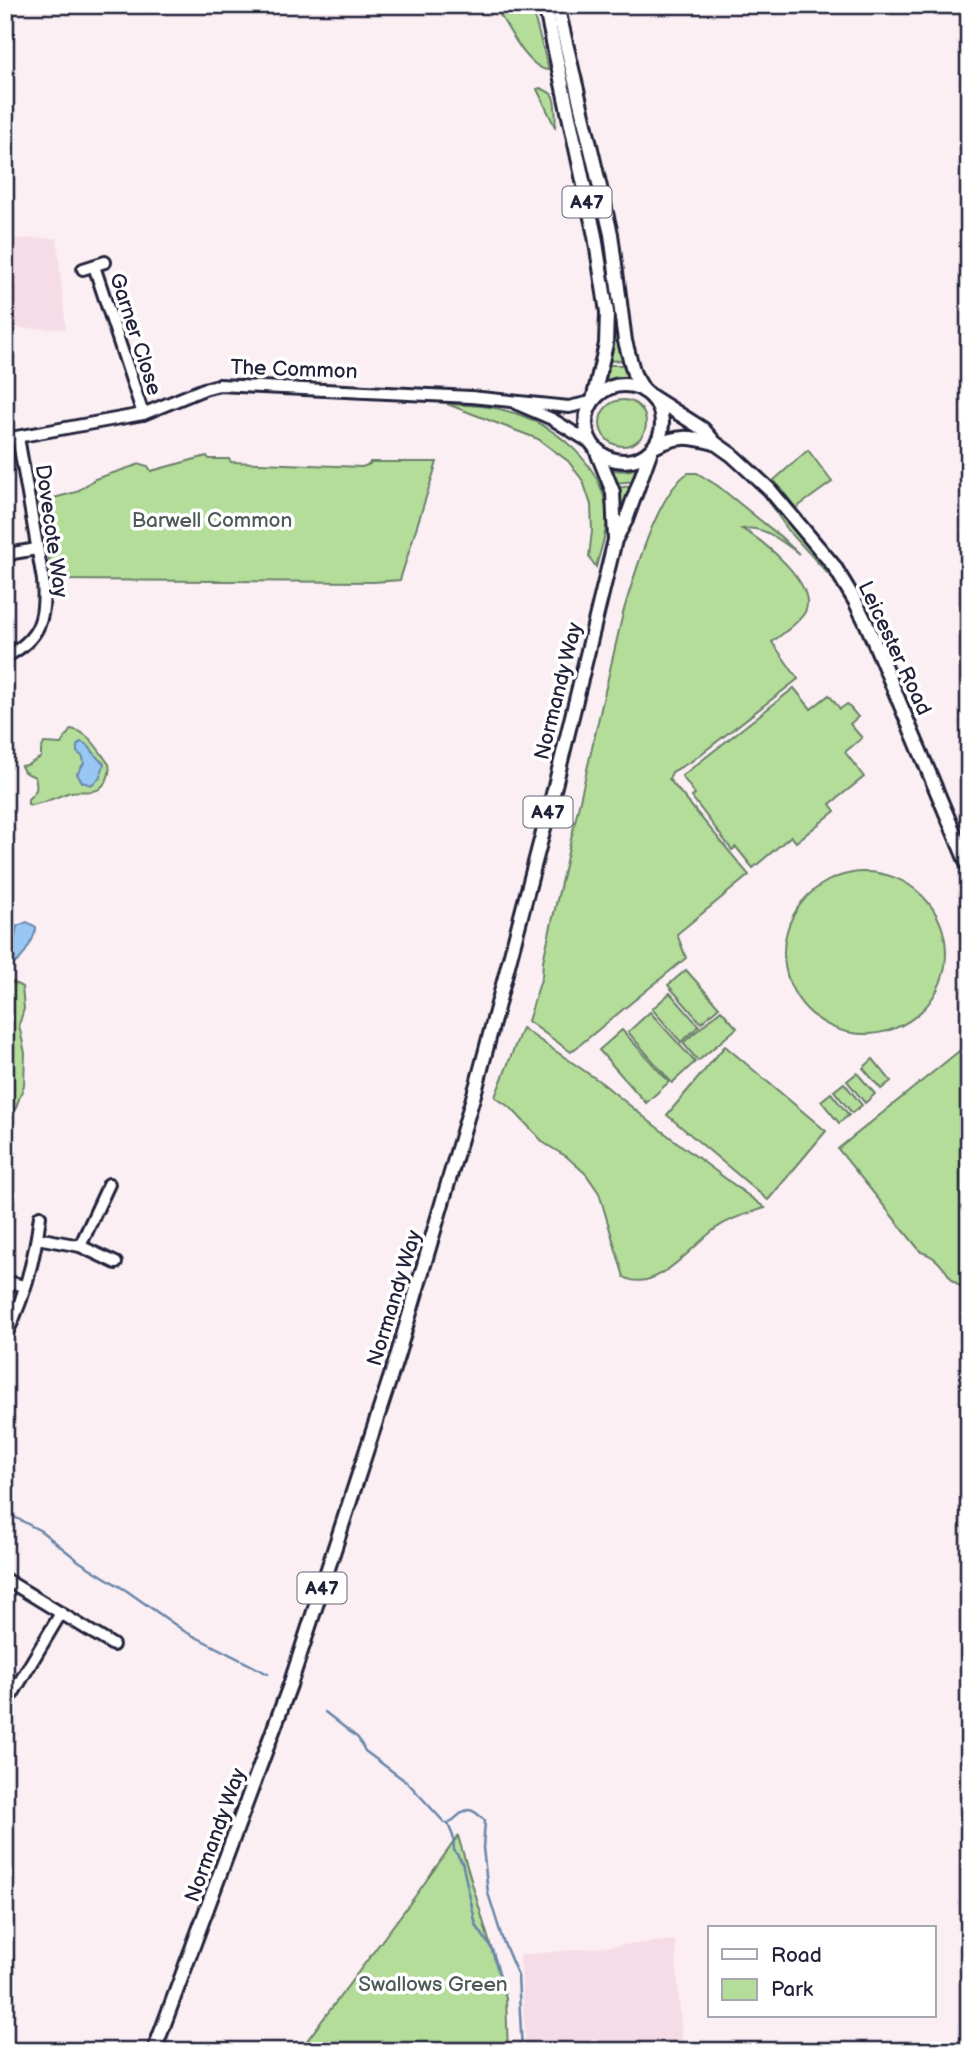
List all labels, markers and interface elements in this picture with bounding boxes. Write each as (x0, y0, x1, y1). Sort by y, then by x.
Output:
road number: A47 (562, 186, 612, 218)
street label: Garner Close (104, 270, 167, 398)
street label: The Common (230, 355, 358, 384)
street label: Dovecote Way (30, 463, 73, 600)
park label: Barwell Common (132, 508, 292, 533)
street label: Leicester Road (853, 577, 937, 719)
street label: Normandy Way (529, 619, 588, 762)
road number: A47 (524, 796, 572, 828)
street label: Normandy Way (362, 1227, 427, 1369)
road number: A47 (298, 1572, 346, 1604)
street label: Normandy Way (180, 1764, 251, 1906)
legend (708, 1926, 936, 2018)
text: Road (771, 1943, 822, 1968)
park label: Swallows Green (358, 1972, 508, 1997)
text: Park (771, 1977, 814, 2002)

